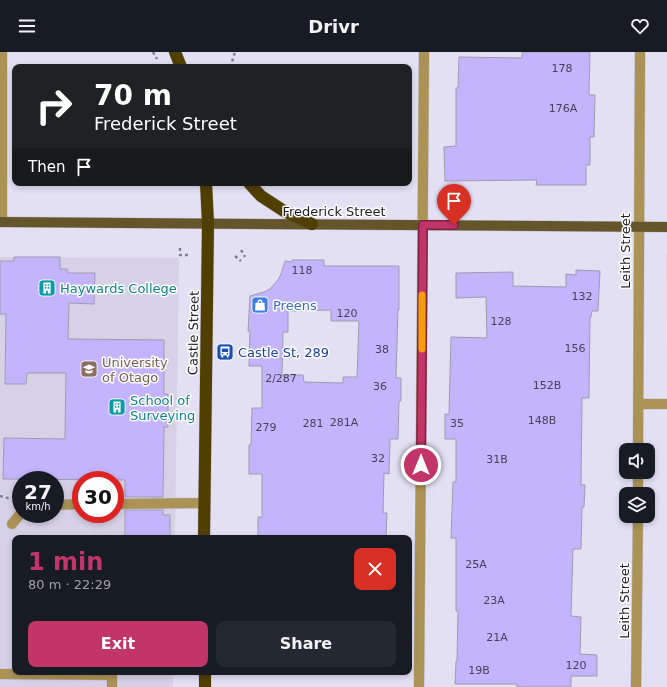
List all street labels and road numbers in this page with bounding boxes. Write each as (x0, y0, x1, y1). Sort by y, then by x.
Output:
street label: Frederick Street (282, 204, 386, 219)
street label: Leith Street (618, 213, 633, 289)
street label: Castle Street (185, 291, 202, 375)
street label: Leith Street (617, 563, 632, 639)

